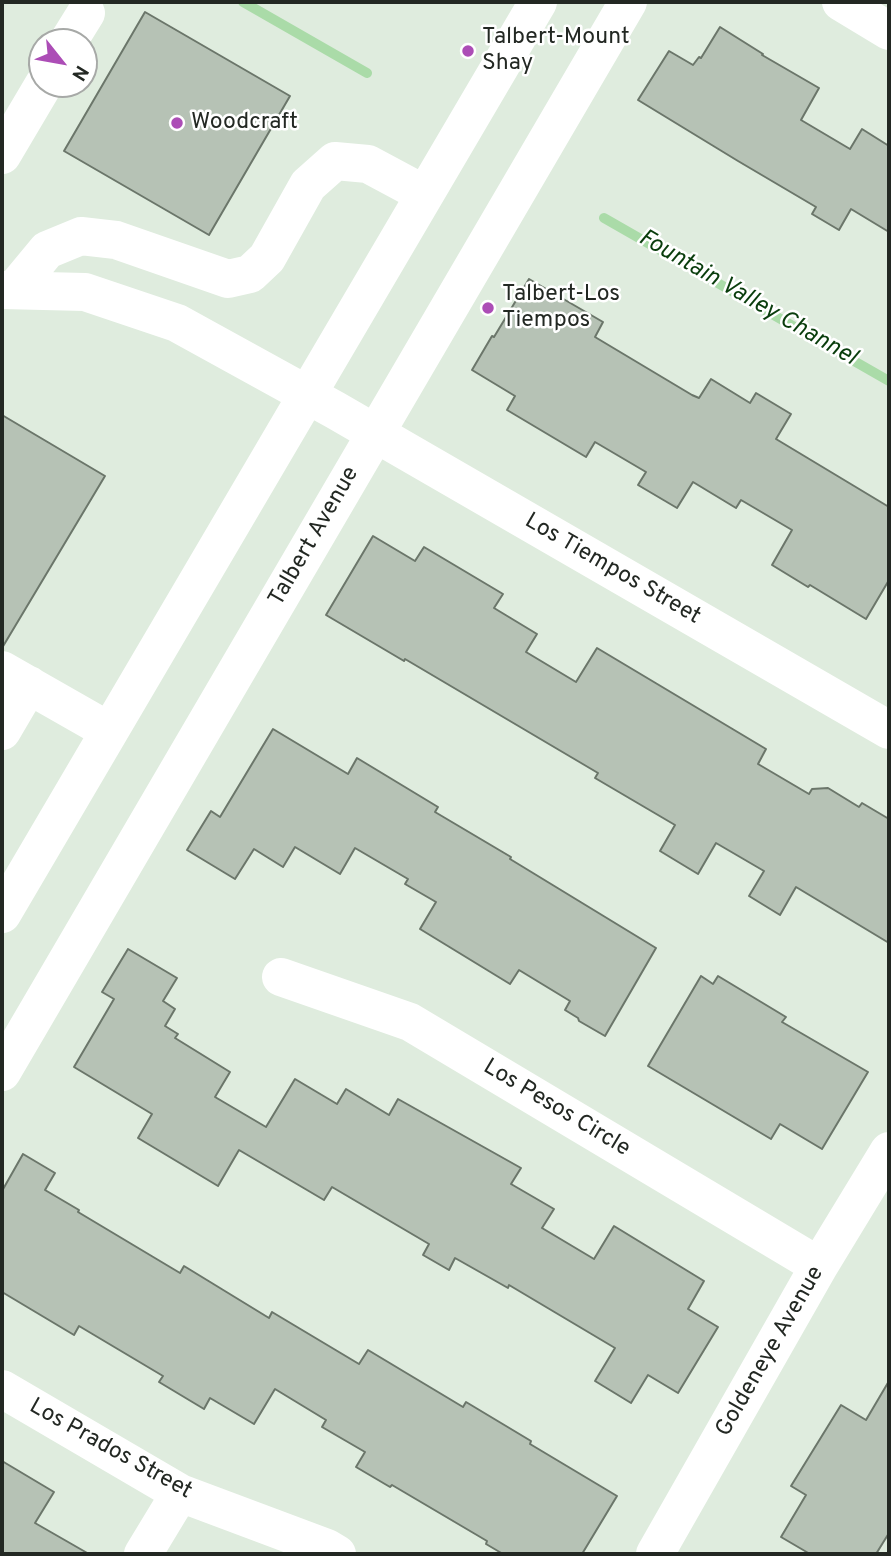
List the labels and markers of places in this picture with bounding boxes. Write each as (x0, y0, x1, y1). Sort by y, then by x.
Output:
place label: Talbert-Mount Shay (482, 24, 630, 78)
marker: Talbert-Mount Shay (460, 43, 476, 59)
place label: Woodcraft (191, 109, 298, 137)
marker: Woodcraft (169, 115, 185, 131)
place label: Talbert-Los Tiempos (502, 281, 620, 335)
marker: Talbert-Los Tiempos (480, 300, 496, 316)

